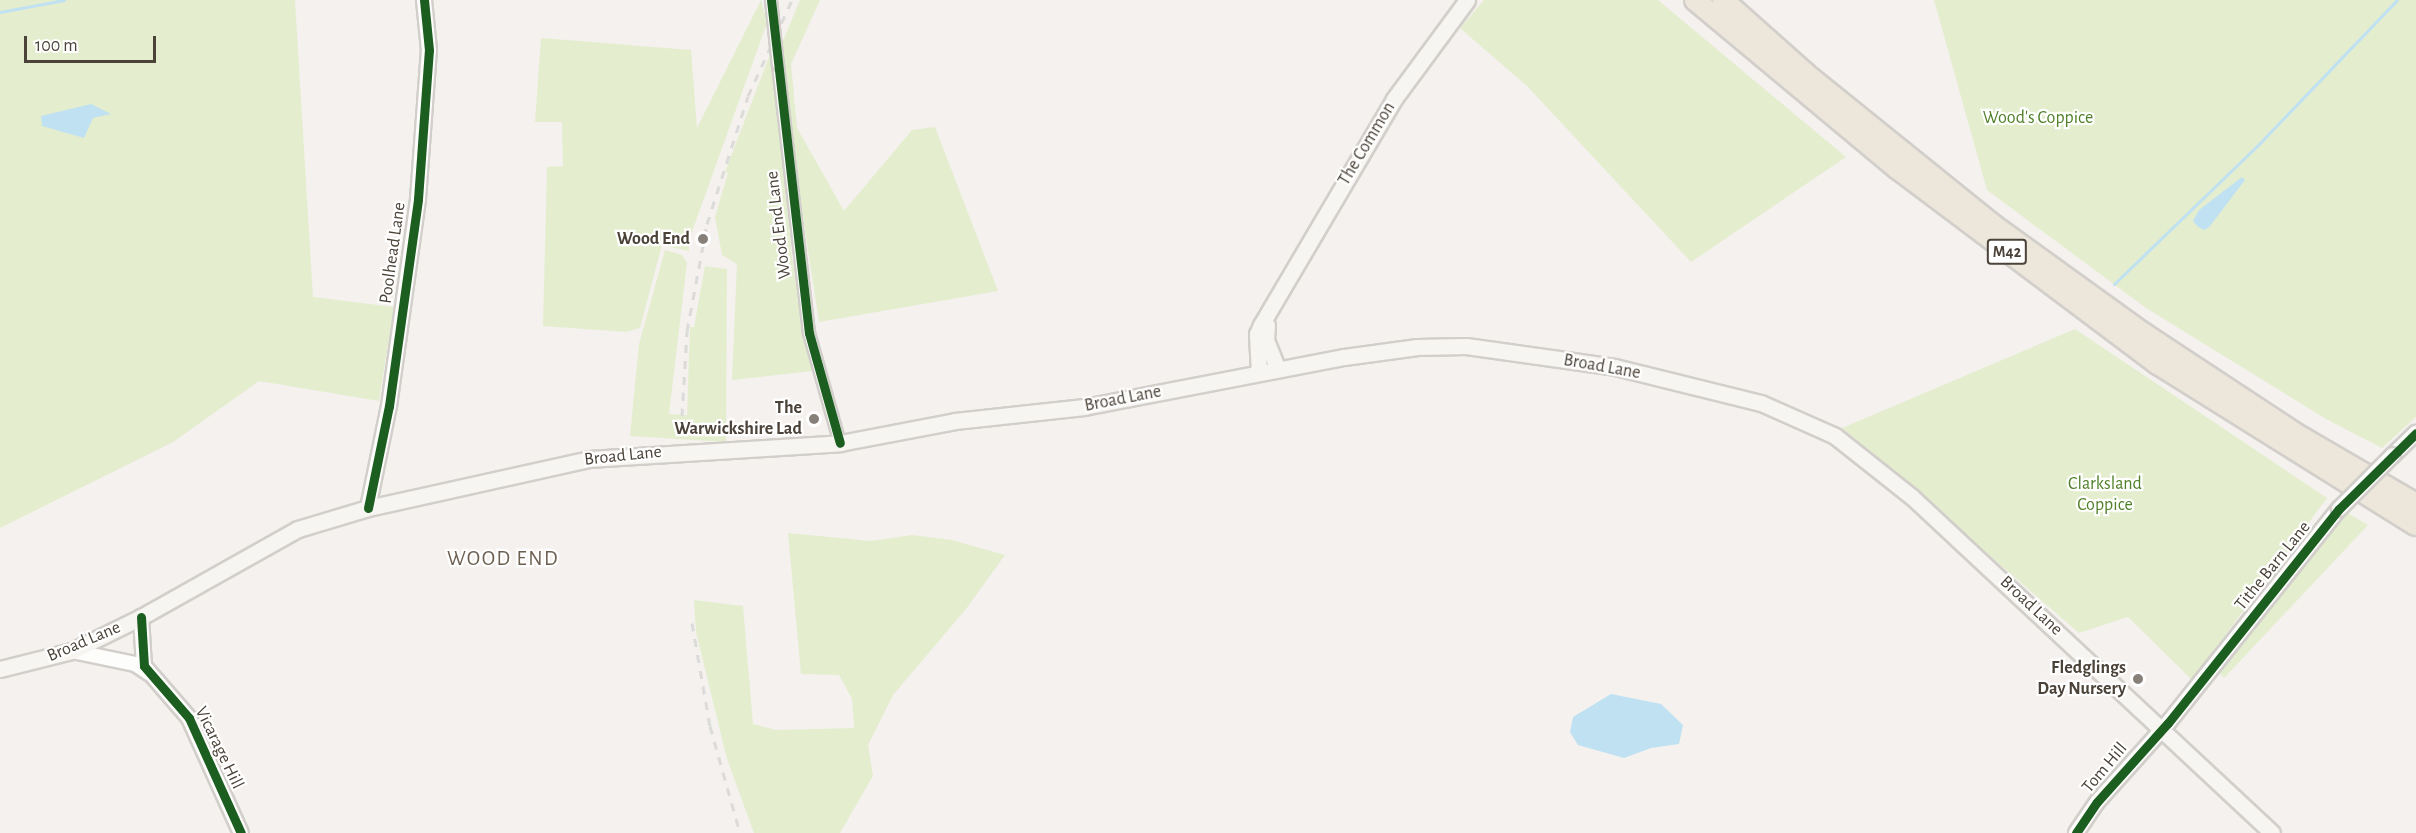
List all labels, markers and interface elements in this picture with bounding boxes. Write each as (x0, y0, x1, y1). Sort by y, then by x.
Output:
scale bar (27, 24, 159, 62)
text: 100 m (35, 37, 78, 55)
street label: The Common (1334, 98, 1400, 190)
park label: Wood's Coppice (1983, 107, 2093, 129)
street label: Wood End Lane (762, 170, 796, 280)
street label: Poolhead Lane (375, 201, 411, 305)
place label: Wood End (617, 228, 690, 250)
marker: Wood End (694, 230, 712, 248)
road number: M42 (1986, 239, 2028, 265)
street label: Broad Lane (1562, 350, 1642, 384)
street label: Broad Lane (1083, 381, 1163, 417)
place label: The Warwickshire Lad (674, 398, 802, 440)
marker: The Warwickshire Lad (807, 412, 821, 426)
street label: Broad Lane (583, 441, 663, 471)
park label: Clarksland Coppice (2068, 474, 2142, 516)
street label: Tithe Barn Lane (2230, 517, 2316, 615)
district label: WOOD END (447, 546, 559, 572)
street label: Broad Lane (1995, 572, 2067, 640)
street label: Broad Lane (44, 617, 124, 667)
place label: Fledglings Day Nursery (2037, 658, 2126, 700)
marker: Fledglings Day Nursery (2131, 672, 2145, 686)
street label: Vicarage Hill (190, 703, 248, 793)
street label: Tom Hill (2078, 738, 2132, 798)

